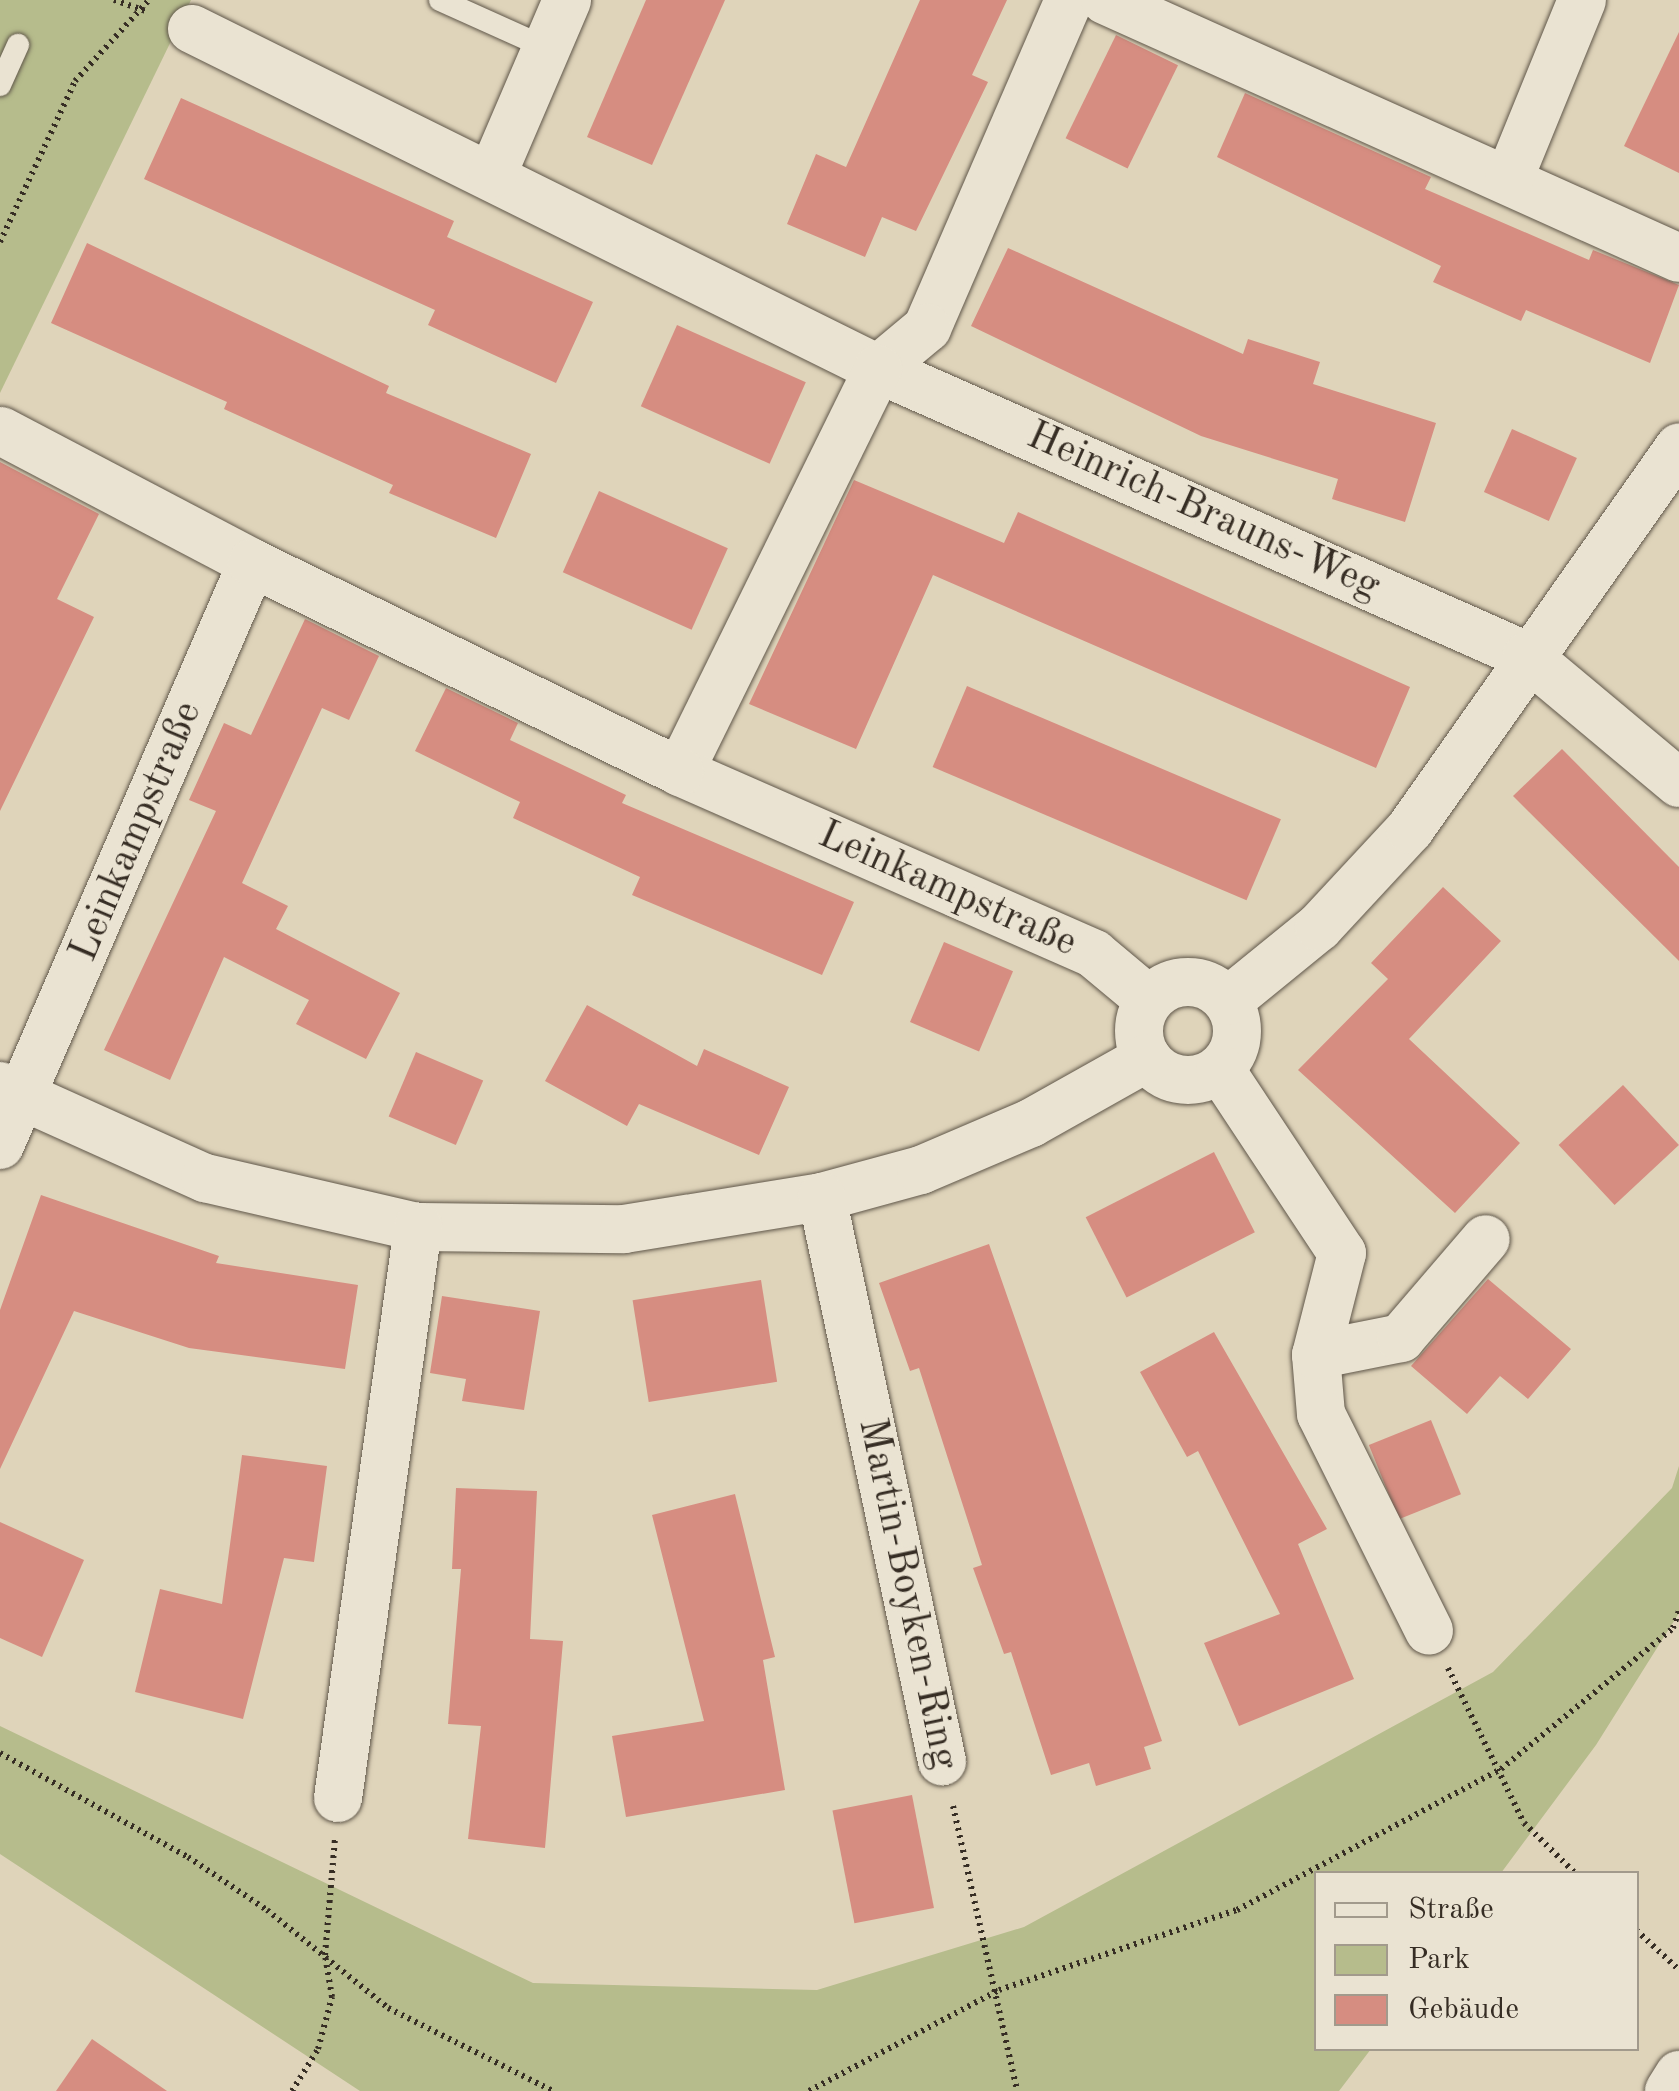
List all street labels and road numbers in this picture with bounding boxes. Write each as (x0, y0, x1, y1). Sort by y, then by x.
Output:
street label: Heinrich-Brauns-Weg (1019, 413, 1387, 611)
street label: Leinkampstraße (61, 695, 213, 969)
street label: Leinkampstraße (810, 812, 1084, 968)
street label: Martin-Boyken-Ring (846, 1414, 968, 1774)

